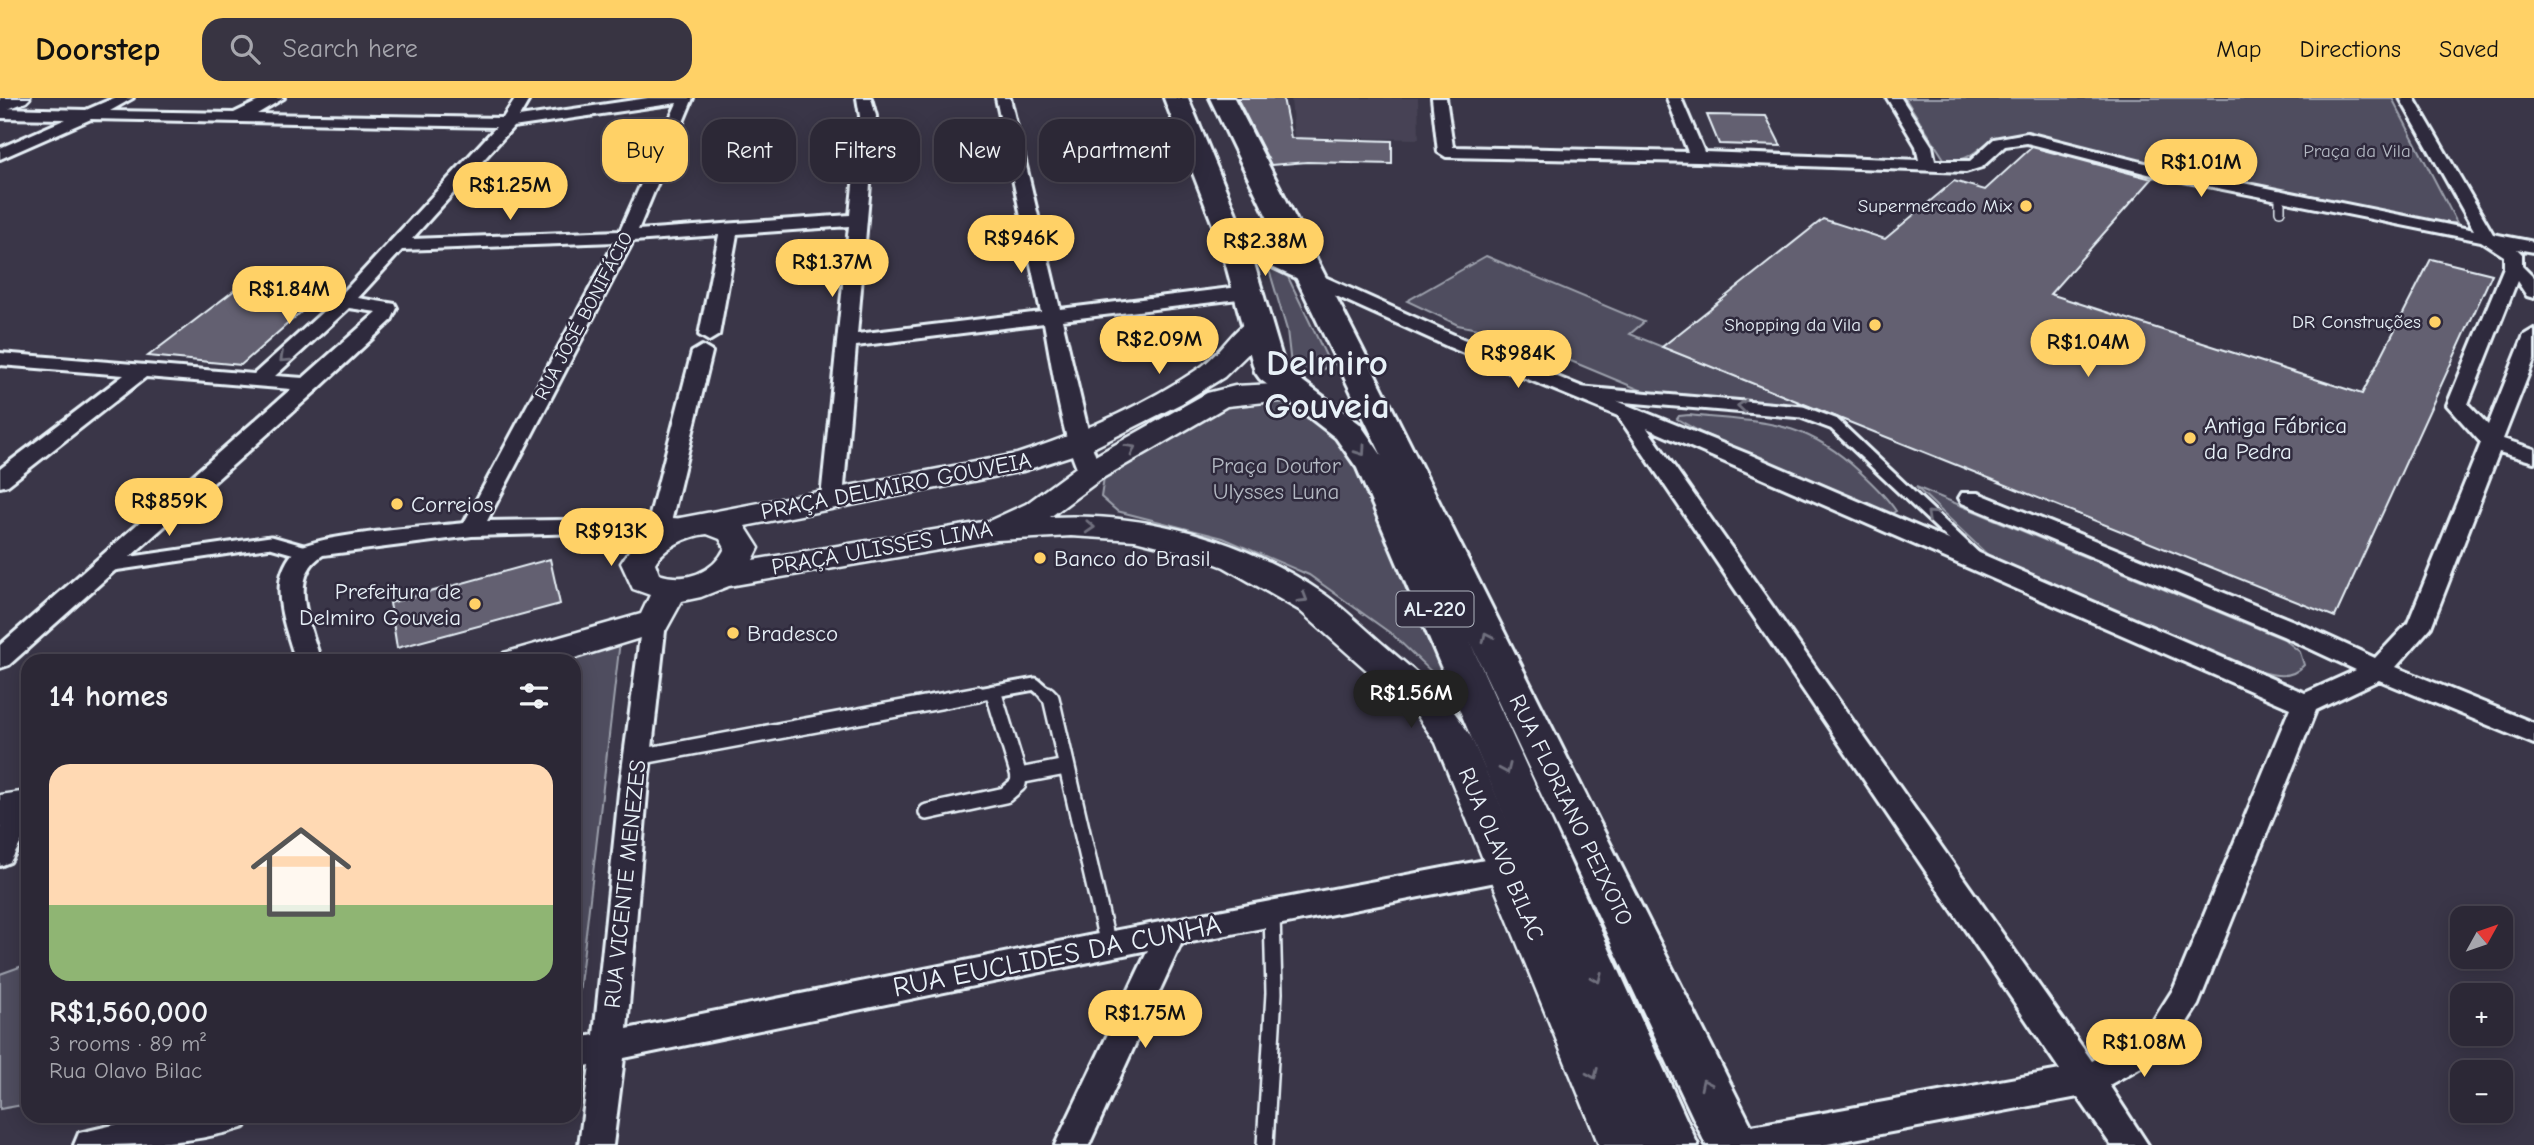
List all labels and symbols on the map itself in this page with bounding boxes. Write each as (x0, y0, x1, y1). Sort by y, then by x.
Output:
pin: R$1.01M (2136, 140, 2266, 199)
park label: Praça da Vila (2303, 140, 2411, 162)
pin: R$1.25M (445, 162, 575, 222)
place label: Supermercado Mix (1858, 195, 2013, 217)
marker: Supermercado Mix (2018, 198, 2034, 214)
pin: R$946K (964, 216, 1078, 275)
pin: R$2.38M (1200, 218, 1330, 278)
street label: RUA JOSÉ BONIFÁCIO (530, 228, 638, 404)
pin: R$1.37M (767, 240, 897, 299)
pin: R$1.84M (224, 266, 354, 326)
place label: DR Construções (2292, 311, 2421, 333)
place label: Shopping da Vila (1724, 314, 1861, 336)
marker: DR Construções (2427, 314, 2443, 330)
pin: R$2.09M (1094, 316, 1224, 376)
marker: Shopping da Vila (1867, 317, 1883, 333)
pin: R$1.04M (2023, 320, 2153, 379)
pin: R$984K (1461, 330, 1575, 390)
district label: Delmiro Gouveia (1264, 342, 1390, 427)
one-way arrow (279, 349, 292, 362)
one-way arrow (1736, 399, 1748, 414)
place label: Antiga Fábrica da Pedra (2204, 412, 2347, 465)
marker: Antiga Fábrica da Pedra (2182, 430, 2198, 446)
one-way arrow (1353, 443, 1365, 456)
one-way arrow (1123, 444, 1136, 457)
street label: PRAÇA DELMIRO GOUVEIA (758, 447, 1034, 525)
park label: Praça Doutor Ulysses Luna (1211, 452, 1342, 505)
pin: R$859K (112, 478, 226, 538)
place label: Correios (411, 491, 493, 518)
marker: Correios (389, 496, 405, 512)
pin: R$913K (554, 508, 668, 568)
one-way arrow (1926, 511, 1939, 524)
street label: PRAÇA ULISSES LIMA (769, 515, 995, 581)
one-way arrow (1085, 520, 1096, 535)
place label: Banco do Brasil (1054, 545, 1210, 572)
marker: Banco do Brasil (1032, 550, 1048, 566)
place label: Prefeitura de Delmiro Gouveia (299, 578, 461, 631)
one-way arrow (1295, 589, 1308, 602)
road number: AL-220 (1396, 592, 1474, 626)
marker: Prefeitura de Delmiro Gouveia (467, 596, 483, 612)
place label: Bradesco (747, 620, 838, 647)
marker: Bradesco (725, 625, 741, 641)
one-way arrow (1482, 632, 1496, 644)
pin: R$1.56M (1346, 670, 1476, 730)
street label: RUA FLORIANO PEIXOTO (1503, 690, 1639, 930)
street label: RUA VICENTE MENEZES (599, 758, 651, 1010)
one-way arrow (1498, 762, 1512, 774)
street label: RUA OLAVO BILAC (1452, 764, 1550, 944)
north arrow (2450, 906, 2513, 970)
street label: RUA EUCLIDES DA CUNHA (890, 908, 1224, 1004)
one-way arrow (1589, 970, 1603, 983)
pin: R$1.75M (1080, 990, 1210, 1050)
pin: R$1.08M (2079, 1020, 2209, 1079)
one-way arrow (1585, 1066, 1599, 1079)
one-way arrow (1699, 1079, 1713, 1091)

